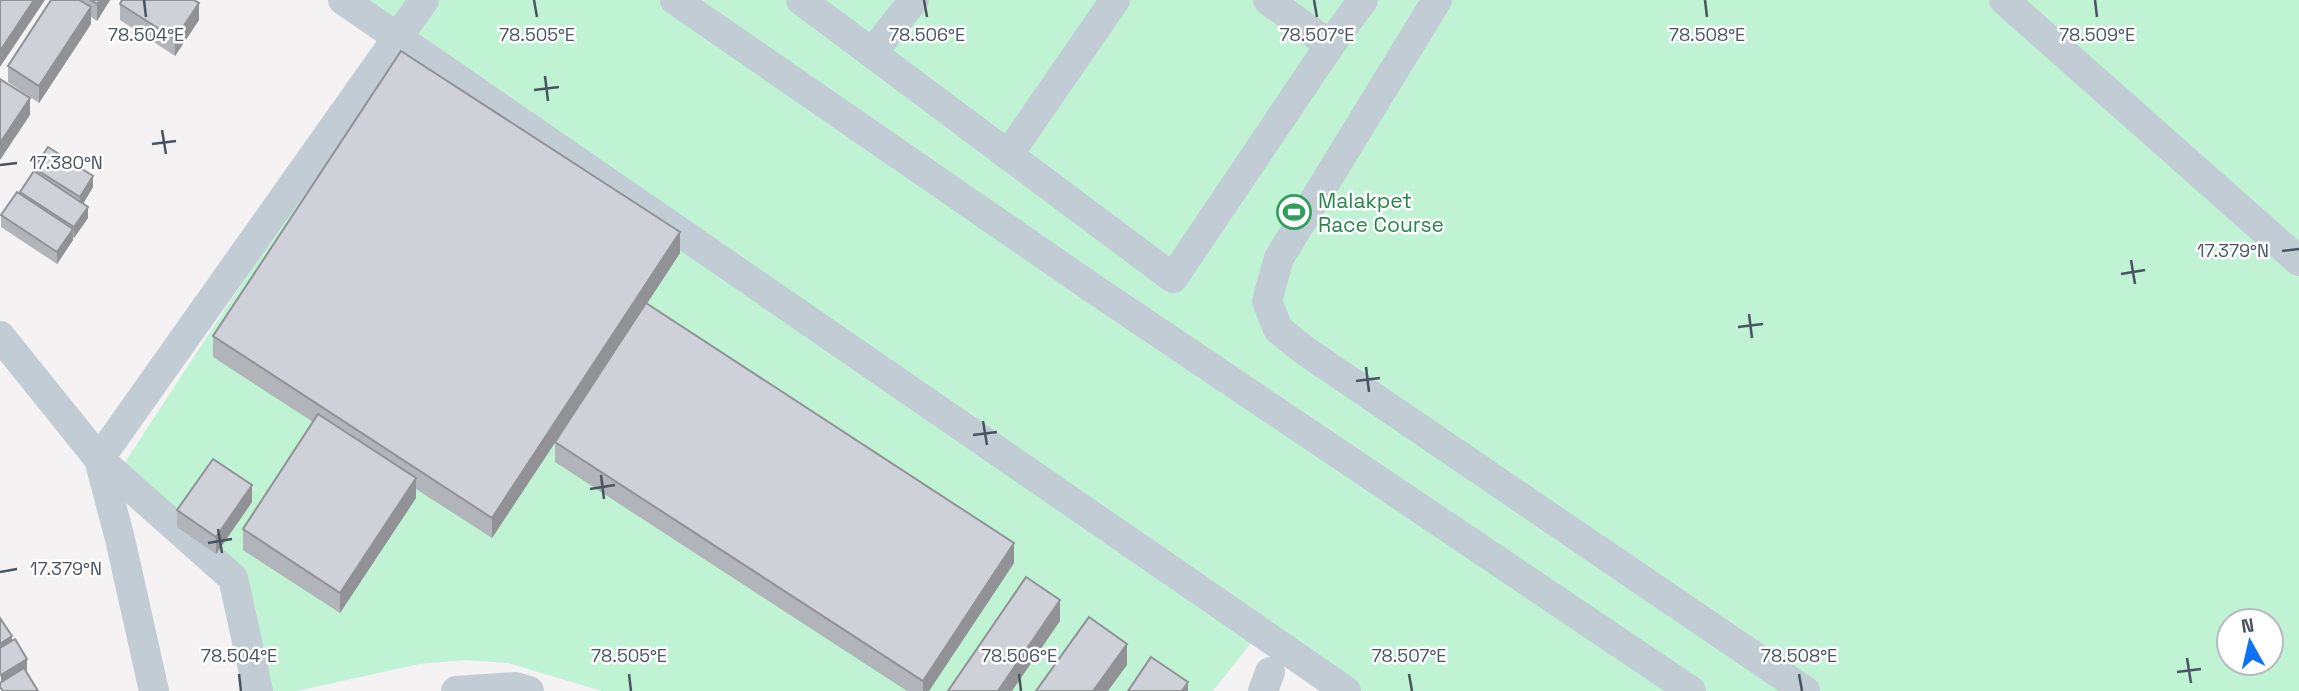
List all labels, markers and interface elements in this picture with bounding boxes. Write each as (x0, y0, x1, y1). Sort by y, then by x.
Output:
text: 78.504°E (108, 23, 184, 46)
text: 78.505°E (499, 23, 575, 46)
text: 78.506°E (889, 23, 965, 46)
text: 78.507°E (1279, 23, 1355, 46)
text: 78.508°E (1669, 23, 1745, 46)
text: 78.509°E (2059, 23, 2135, 46)
text: 17.380°N (29, 151, 103, 174)
place label: Malakpet Race Course (1318, 187, 1444, 238)
sports icon: Malakpet Race Course (1275, 193, 1313, 231)
text: 17.379°N (2197, 239, 2269, 262)
text: 17.379°N (30, 557, 102, 580)
north arrow (2215, 607, 2285, 677)
text: N (2240, 612, 2256, 639)
text: 78.504°E (201, 644, 277, 667)
text: 78.505°E (591, 644, 667, 667)
text: 78.506°E (981, 644, 1057, 667)
text: 78.507°E (1371, 644, 1447, 667)
text: 78.508°E (1761, 644, 1837, 667)

